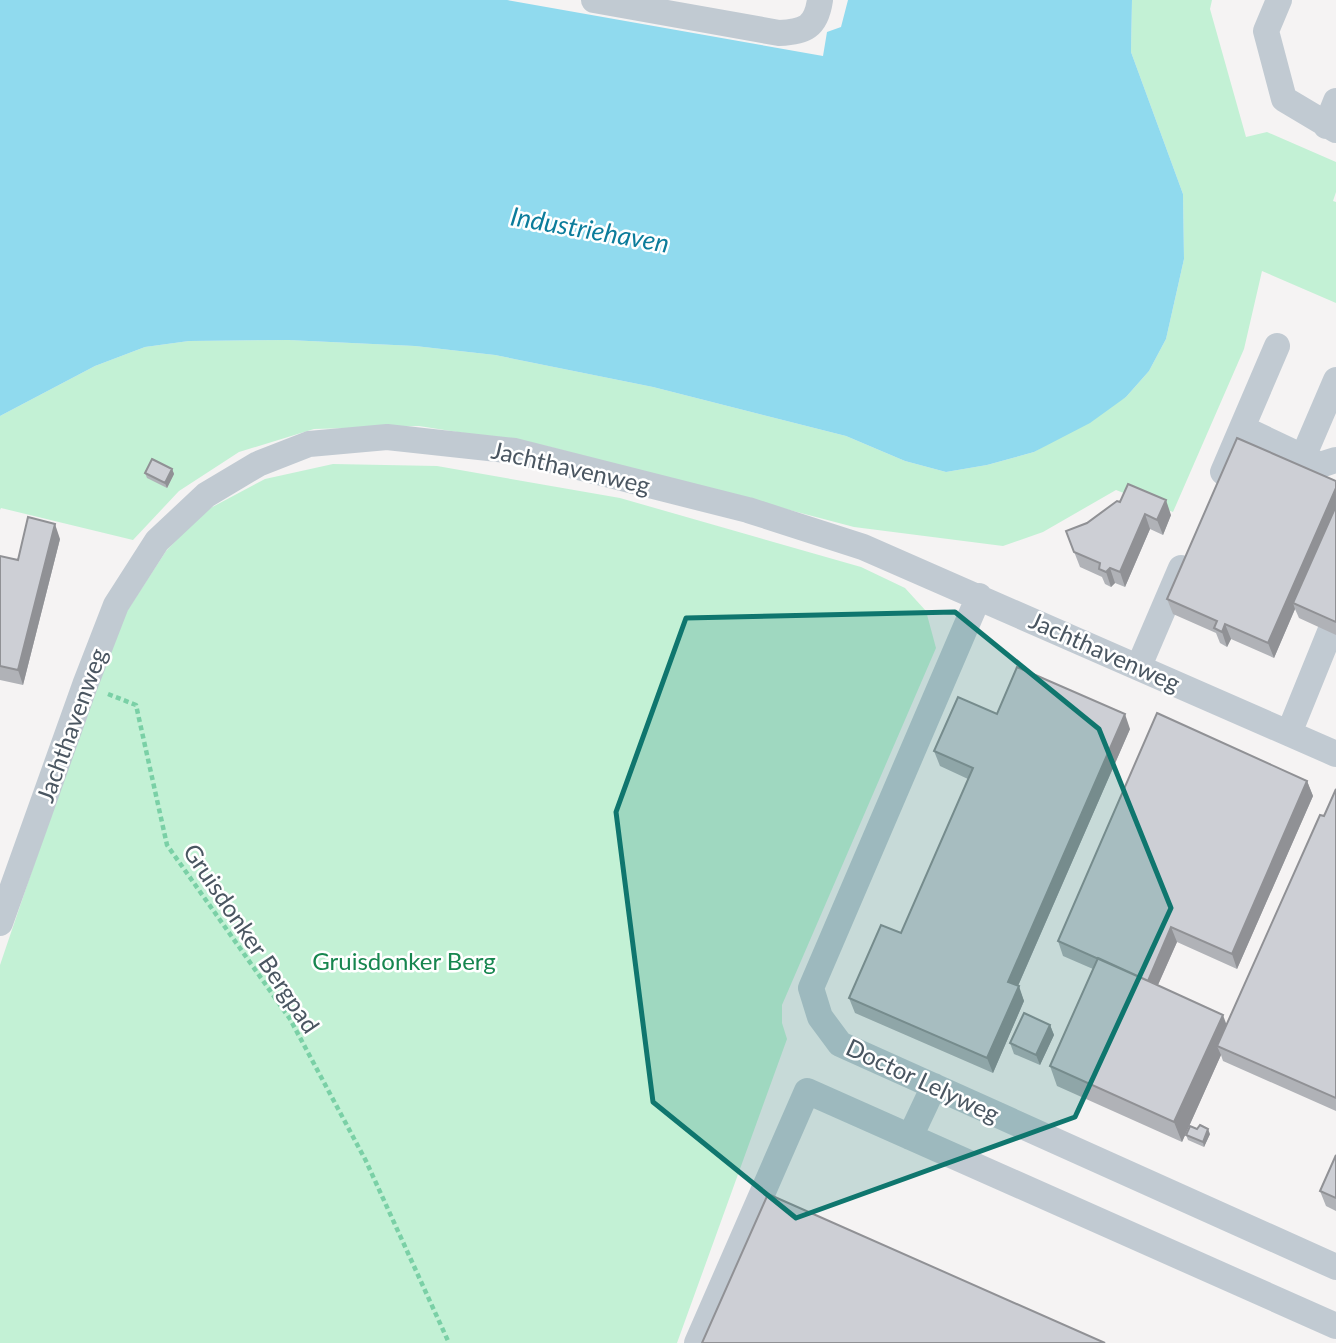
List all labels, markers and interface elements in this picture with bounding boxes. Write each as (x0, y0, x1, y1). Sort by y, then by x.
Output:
water label: Industriehaven (508, 199, 672, 259)
street label: Jachthavenweg (489, 435, 653, 499)
street label: Jachthavenweg (1025, 605, 1185, 697)
street label: Jachthavenweg (30, 644, 112, 806)
street label: Gruisdonker Bergpad (178, 838, 326, 1038)
park label: Gruisdonker Berg (312, 946, 496, 975)
street label: Doctor Lelyweg (842, 1032, 1004, 1128)

